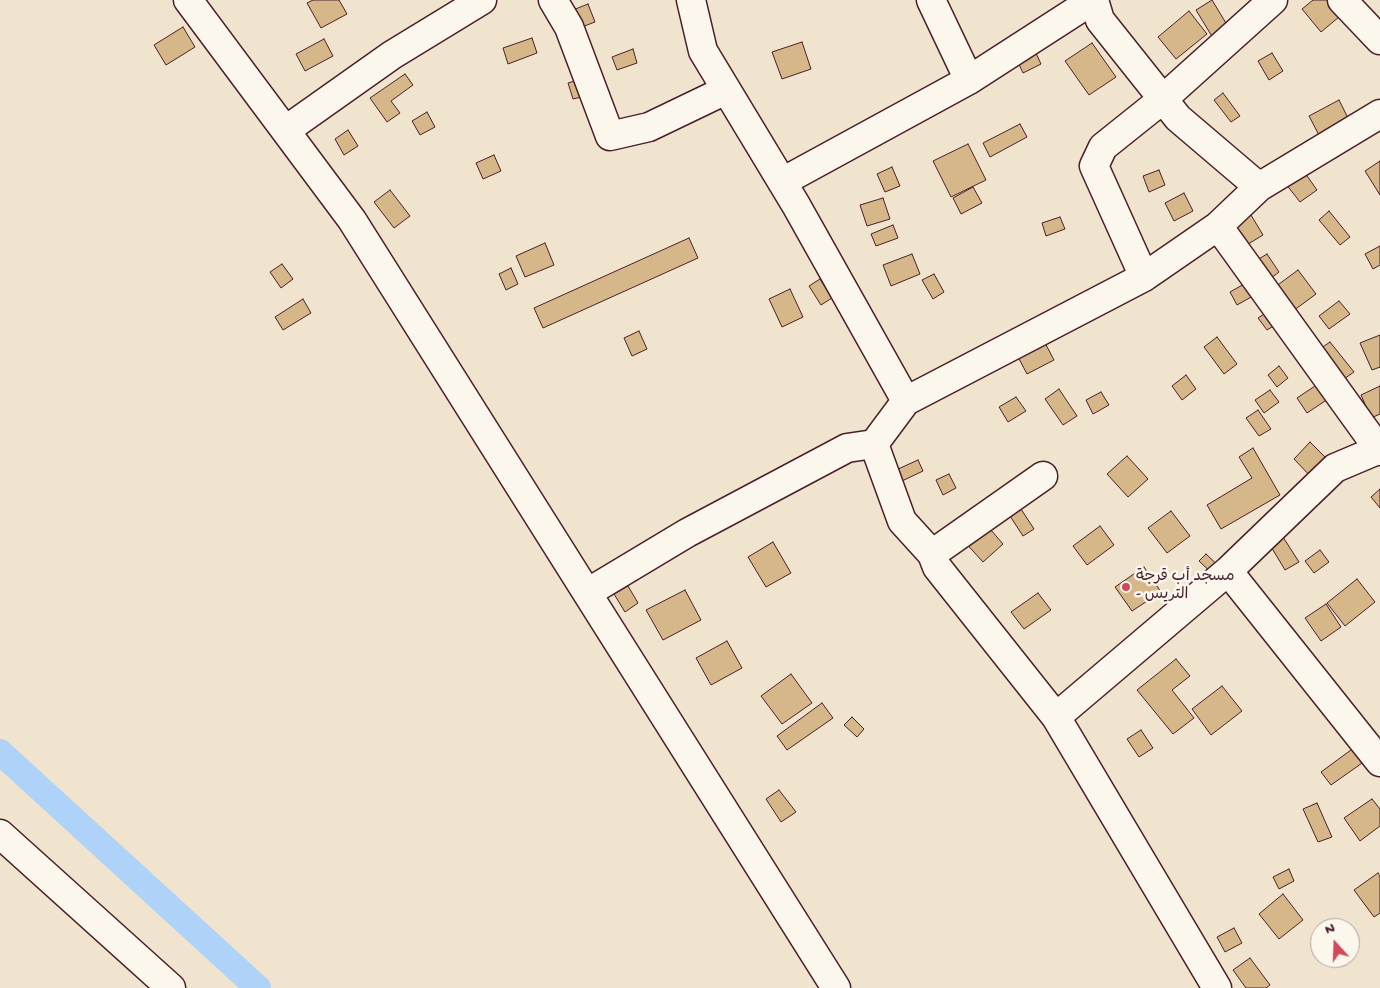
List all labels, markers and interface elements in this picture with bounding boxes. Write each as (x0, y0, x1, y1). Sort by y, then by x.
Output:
place label: مسجد أب قرجة - التريس (1136, 568, 1234, 606)
marker: مسجد أب قرجة - التريس (1120, 581, 1132, 593)
north arrow (1310, 918, 1360, 968)
text: N (1323, 920, 1337, 939)

